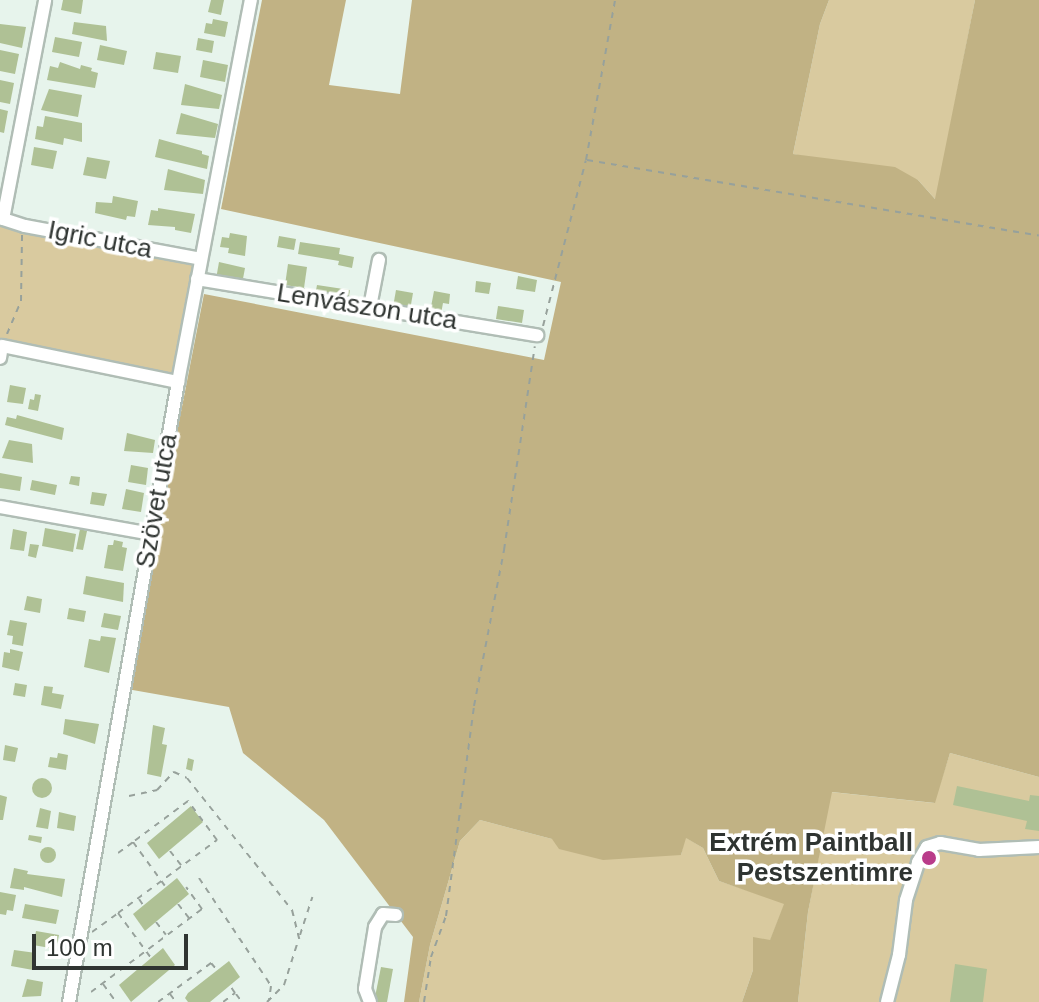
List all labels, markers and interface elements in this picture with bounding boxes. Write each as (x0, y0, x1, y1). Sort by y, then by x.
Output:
street label: Igric utca (45, 215, 155, 265)
street label: Lenvászon utca (275, 277, 459, 337)
street label: Szövet utca (130, 431, 184, 571)
place label: Extrém Paintball Pestszentimre (709, 827, 913, 888)
marker: Extrém Paintball Pestszentimre (920, 849, 938, 867)
scale bar (36, 918, 192, 968)
text: 100 m (46, 934, 113, 961)

